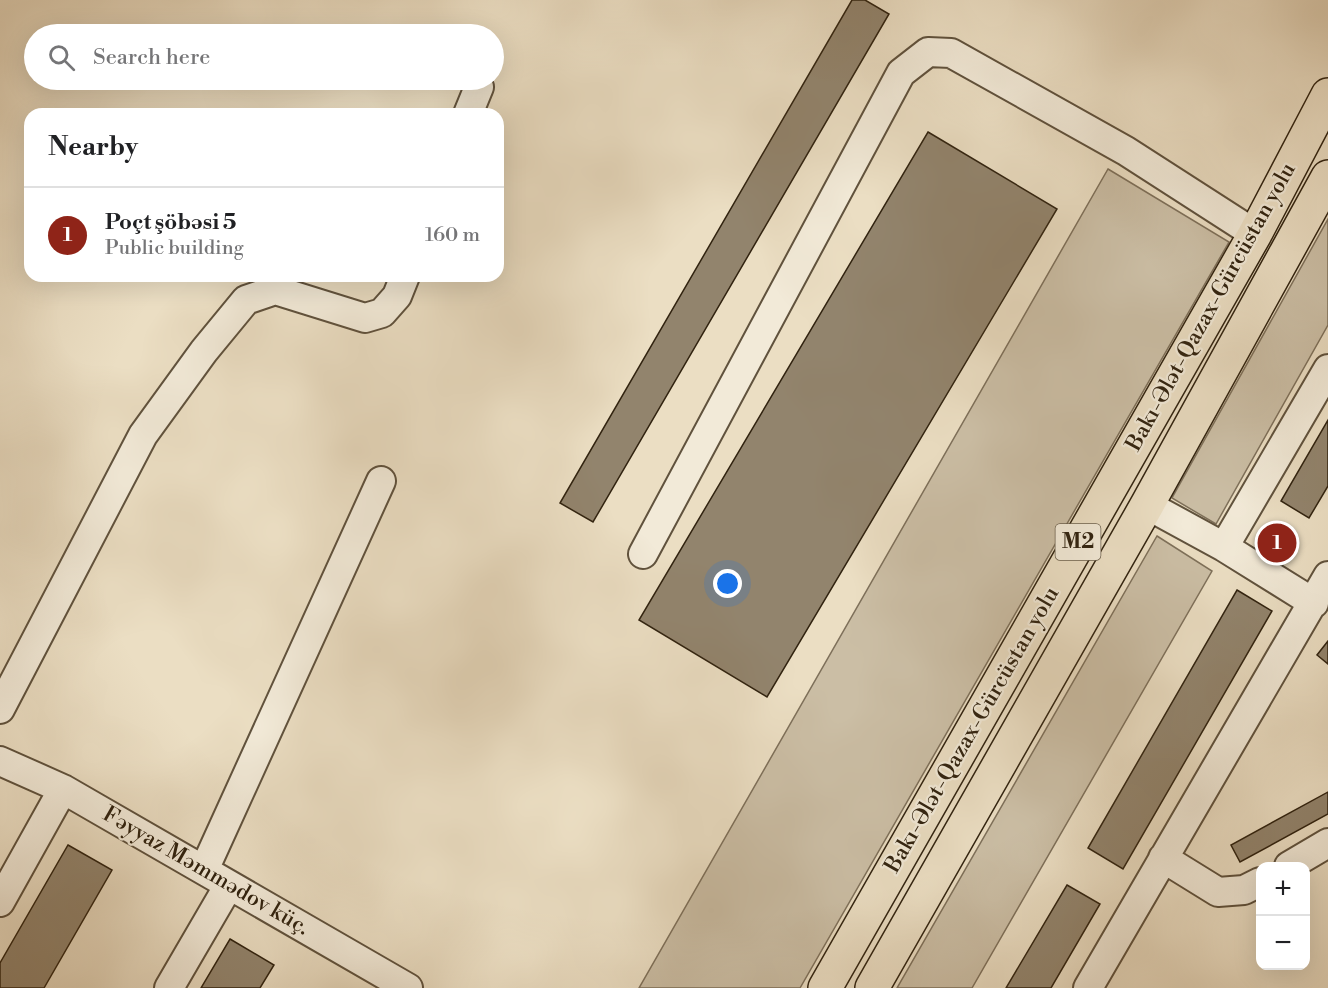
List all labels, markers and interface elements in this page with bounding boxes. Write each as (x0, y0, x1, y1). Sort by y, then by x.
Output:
search box (24, 24, 504, 90)
icon: search (45, 41, 78, 74)
text: Search here (93, 44, 210, 71)
text: Nearby (48, 131, 138, 163)
street label: Bakı-Ələt-Qazax-Gürcüstan yolu (1120, 158, 1302, 457)
text: Poçt şöbəsi 5 (105, 209, 236, 236)
text: 1 (63, 223, 72, 248)
text: 160 m (425, 223, 480, 248)
text: Public building (105, 236, 244, 261)
pin: 1 (1258, 520, 1296, 566)
road number: M2 (1056, 524, 1100, 560)
your location (713, 569, 742, 598)
street label: Bakı-Ələt-Qazax-Gürcüstan yolu (878, 582, 1065, 879)
street label: Fəyyaz Məmmədov küç. (98, 801, 314, 941)
map controls (1256, 862, 1310, 970)
button: + (1256, 862, 1310, 916)
button: − (1256, 916, 1310, 970)

